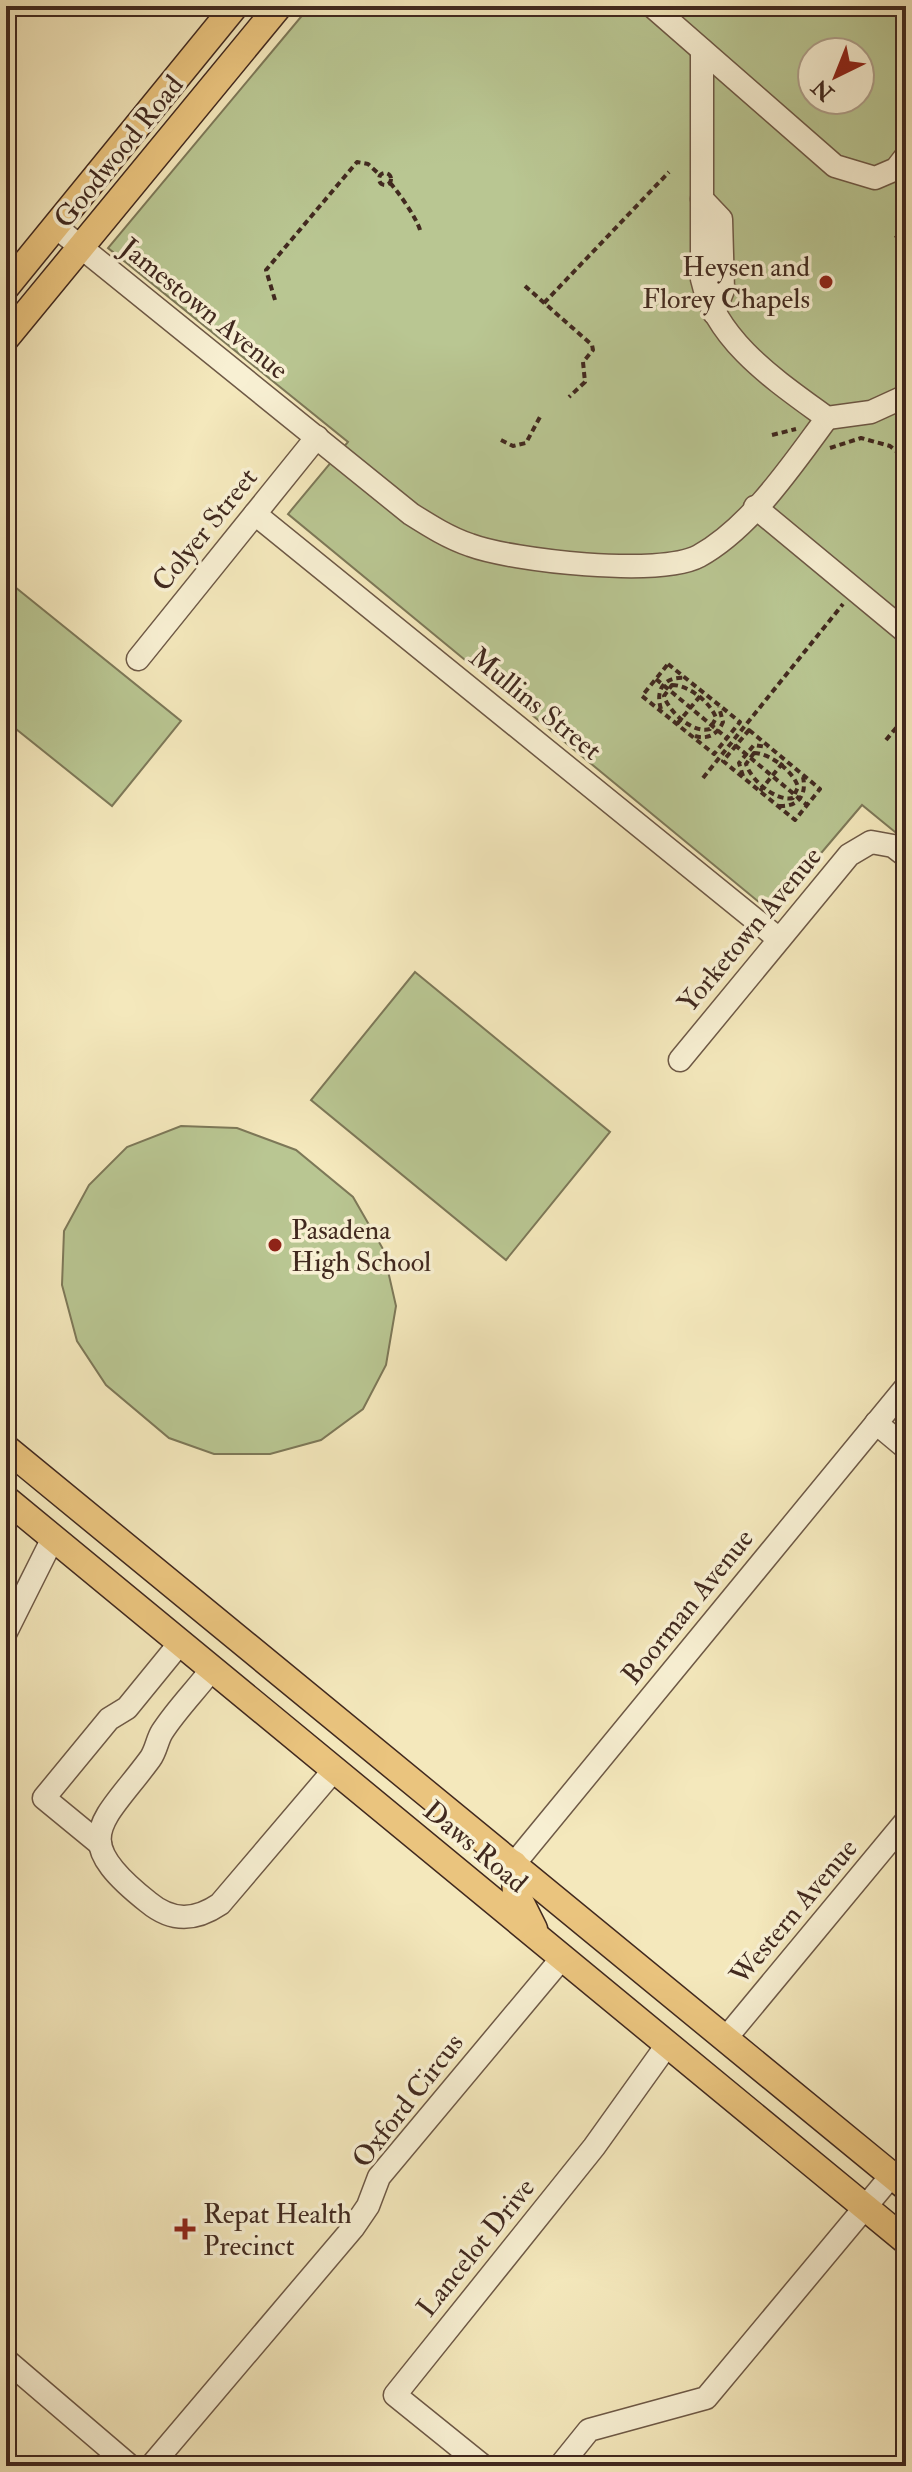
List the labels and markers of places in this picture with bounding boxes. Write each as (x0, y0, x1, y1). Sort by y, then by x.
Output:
place label: Heysen and Florey Chapels (642, 250, 810, 317)
marker: Heysen and Florey Chapels (817, 273, 835, 291)
place label: Pasadena High School (291, 1213, 431, 1280)
marker: Pasadena High School (266, 1236, 284, 1254)
place label: Repat Health Precinct (203, 2197, 352, 2264)
marker: Repat Health Precinct (174, 2218, 196, 2240)

